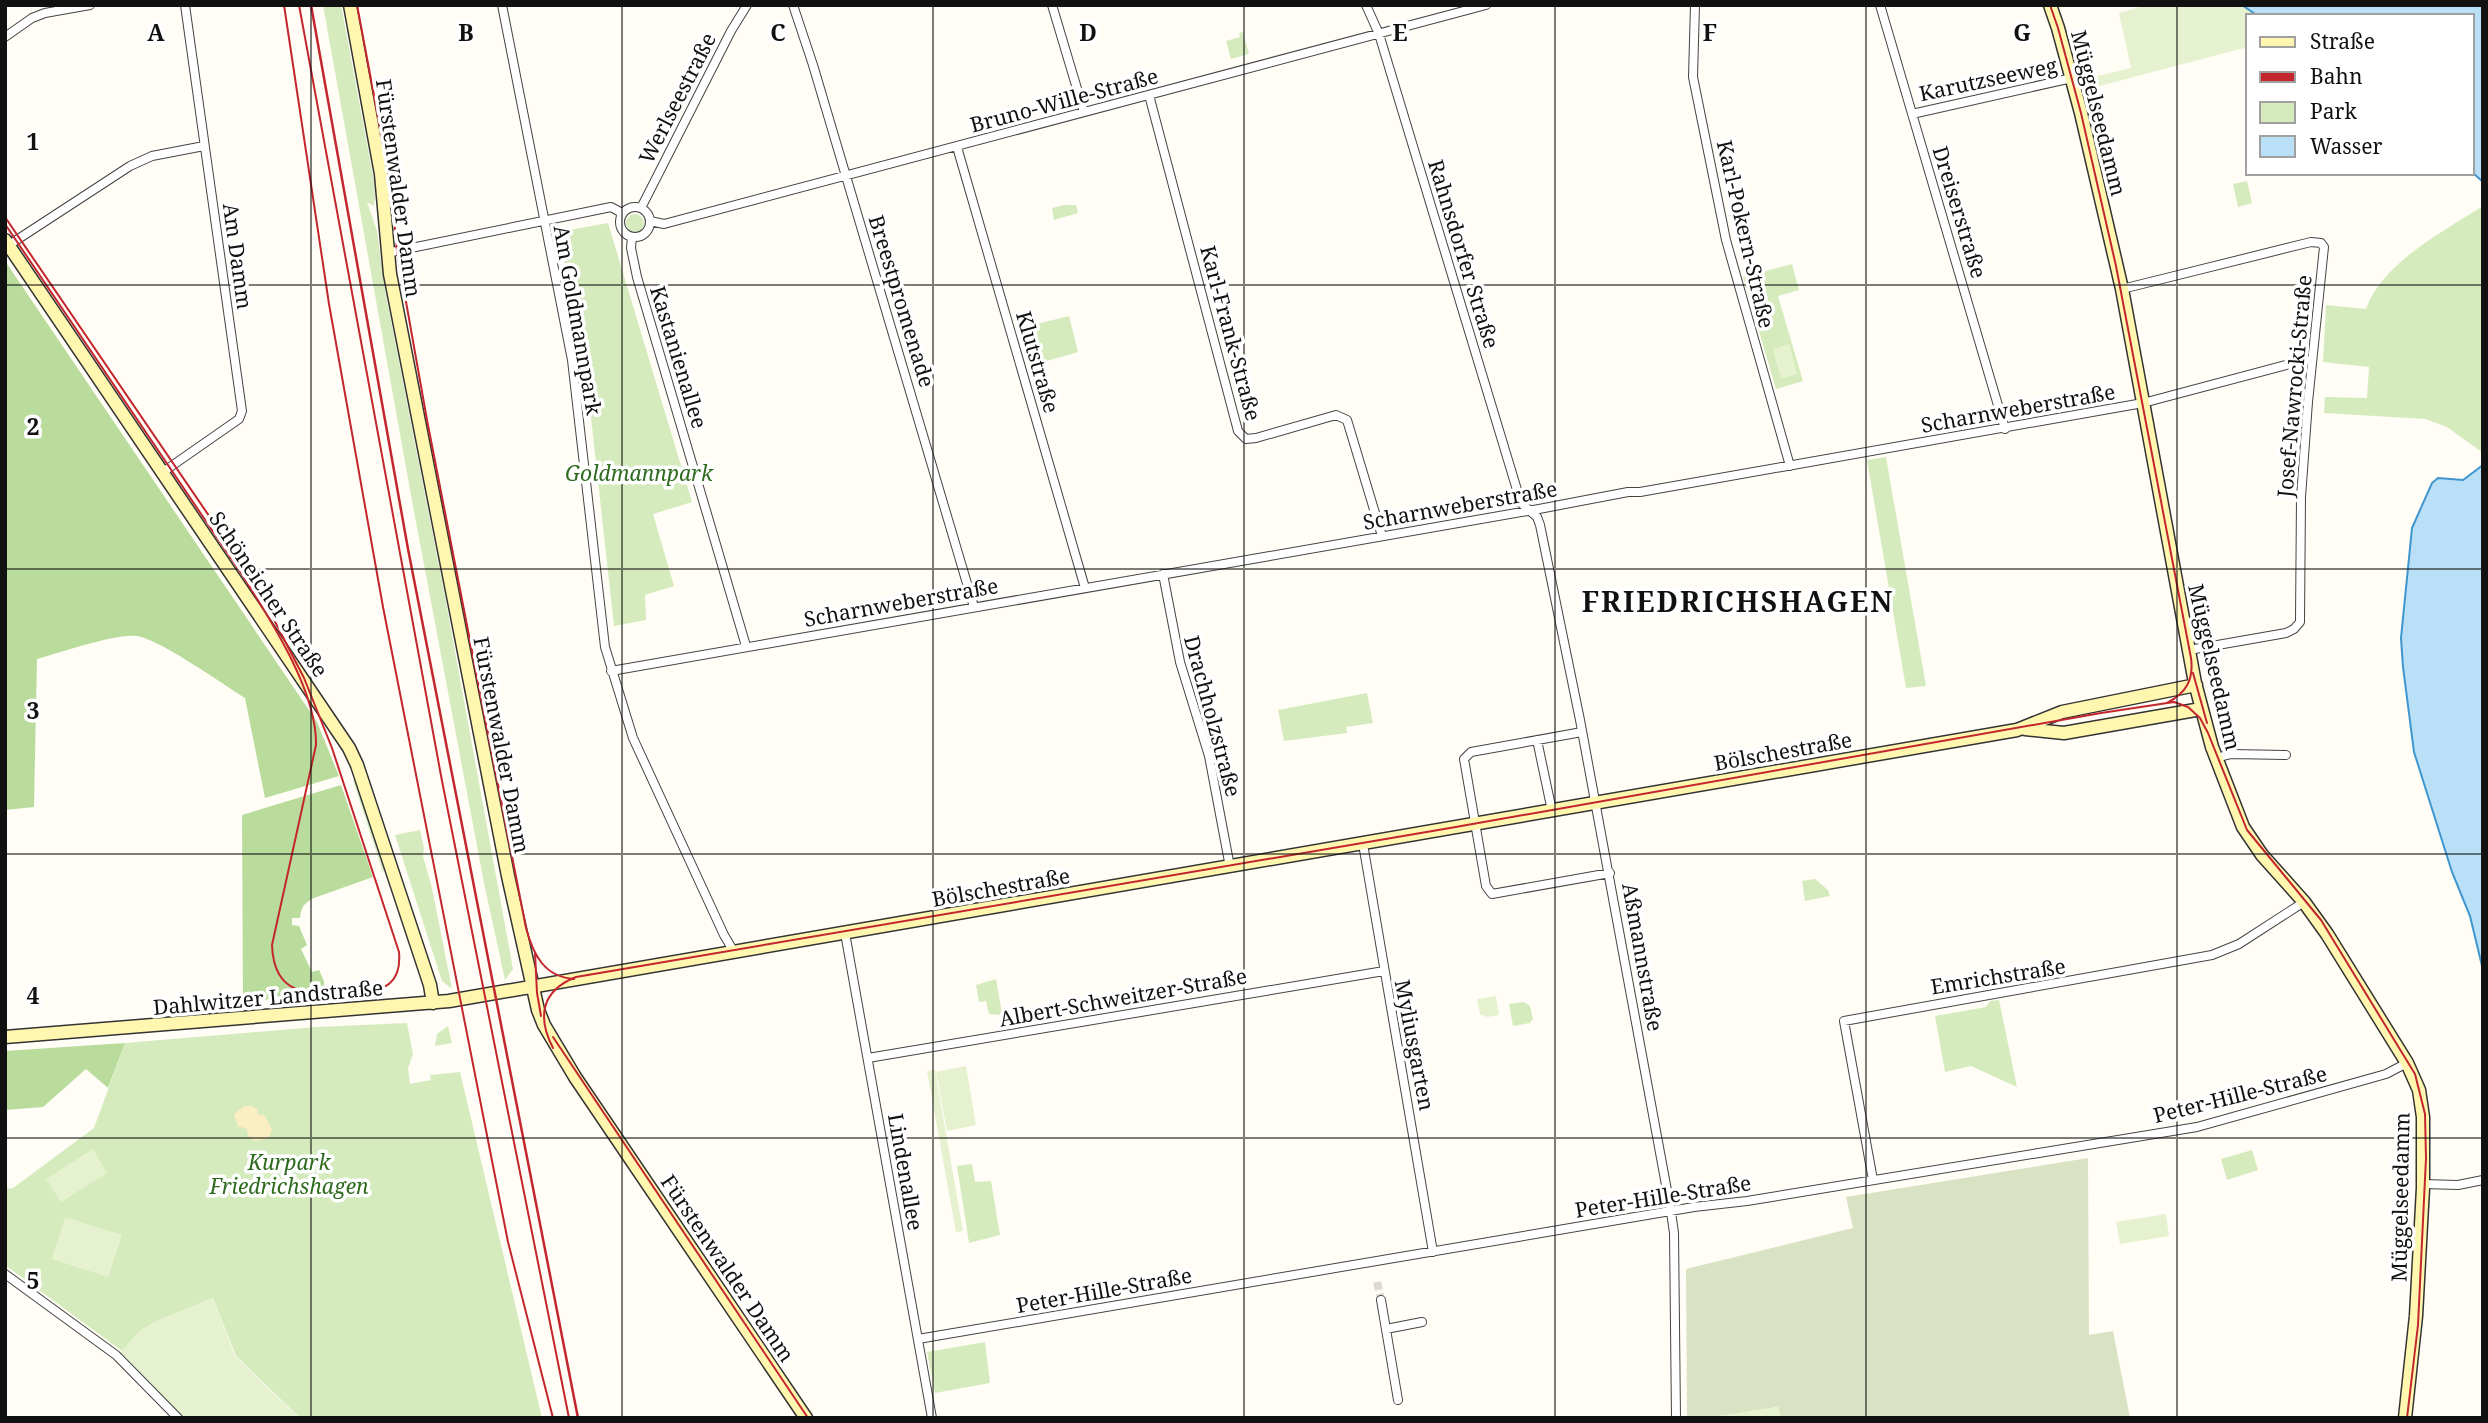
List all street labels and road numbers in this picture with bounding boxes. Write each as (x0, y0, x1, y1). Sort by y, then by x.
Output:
street label: Müggelseedamm (2065, 27, 2133, 199)
street label: Werlseestraße (632, 28, 722, 168)
street label: Karutzseeweg (1916, 51, 2060, 107)
street label: Bruno-Wille-Straße (967, 61, 1161, 139)
street label: Fürstenwalder Damm (370, 77, 428, 299)
street label: Karl-Pokern-Straße (1711, 137, 1781, 331)
street label: Dreiserstraße (1927, 143, 1993, 281)
street label: Rahnsdorfer Straße (1422, 156, 1506, 352)
street label: Am Damm (217, 201, 259, 311)
street label: Breestpromenade (863, 212, 941, 390)
street label: Am Goldmannpark (548, 223, 609, 418)
street label: Karl-Frank-Straße (1194, 242, 1268, 424)
street label: Josef-Nawrocki-Straße (2270, 274, 2318, 499)
street label: Kastanienallee (644, 282, 714, 432)
street label: Klutstraße (1010, 308, 1066, 416)
street label: Scharnweberstraße (1919, 377, 2117, 439)
street label: Scharnweberstraße (1361, 474, 1559, 536)
street label: Schöneicher Straße (203, 506, 335, 682)
street label: Scharnweberstraße (802, 571, 1000, 633)
street label: Müggelseedamm (2182, 581, 2248, 753)
street label: Drachholzstraße (1178, 632, 1248, 800)
street label: Fürstenwalder Damm (467, 634, 537, 856)
street label: Bölschestraße (1712, 725, 1854, 777)
street label: Bölschestraße (930, 861, 1072, 913)
street label: Aßmannstraße (1616, 881, 1670, 1033)
street label: Emrichstraße (1929, 952, 2067, 1000)
street label: Albert-Schweitzer-Straße (997, 961, 1249, 1033)
street label: Dahlwitzer Landstraße (152, 973, 384, 1021)
street label: Myliusgarten (1389, 977, 1441, 1113)
street label: Peter-Hille-Straße (2150, 1059, 2330, 1129)
street label: Lindenallee (882, 1111, 930, 1233)
street label: Müggelseedamm (2385, 1112, 2415, 1282)
street label: Peter-Hille-Straße (1573, 1168, 1753, 1224)
street label: Fürstenwalder Damm (655, 1169, 801, 1367)
street label: Peter-Hille-Straße (1014, 1261, 1194, 1319)

